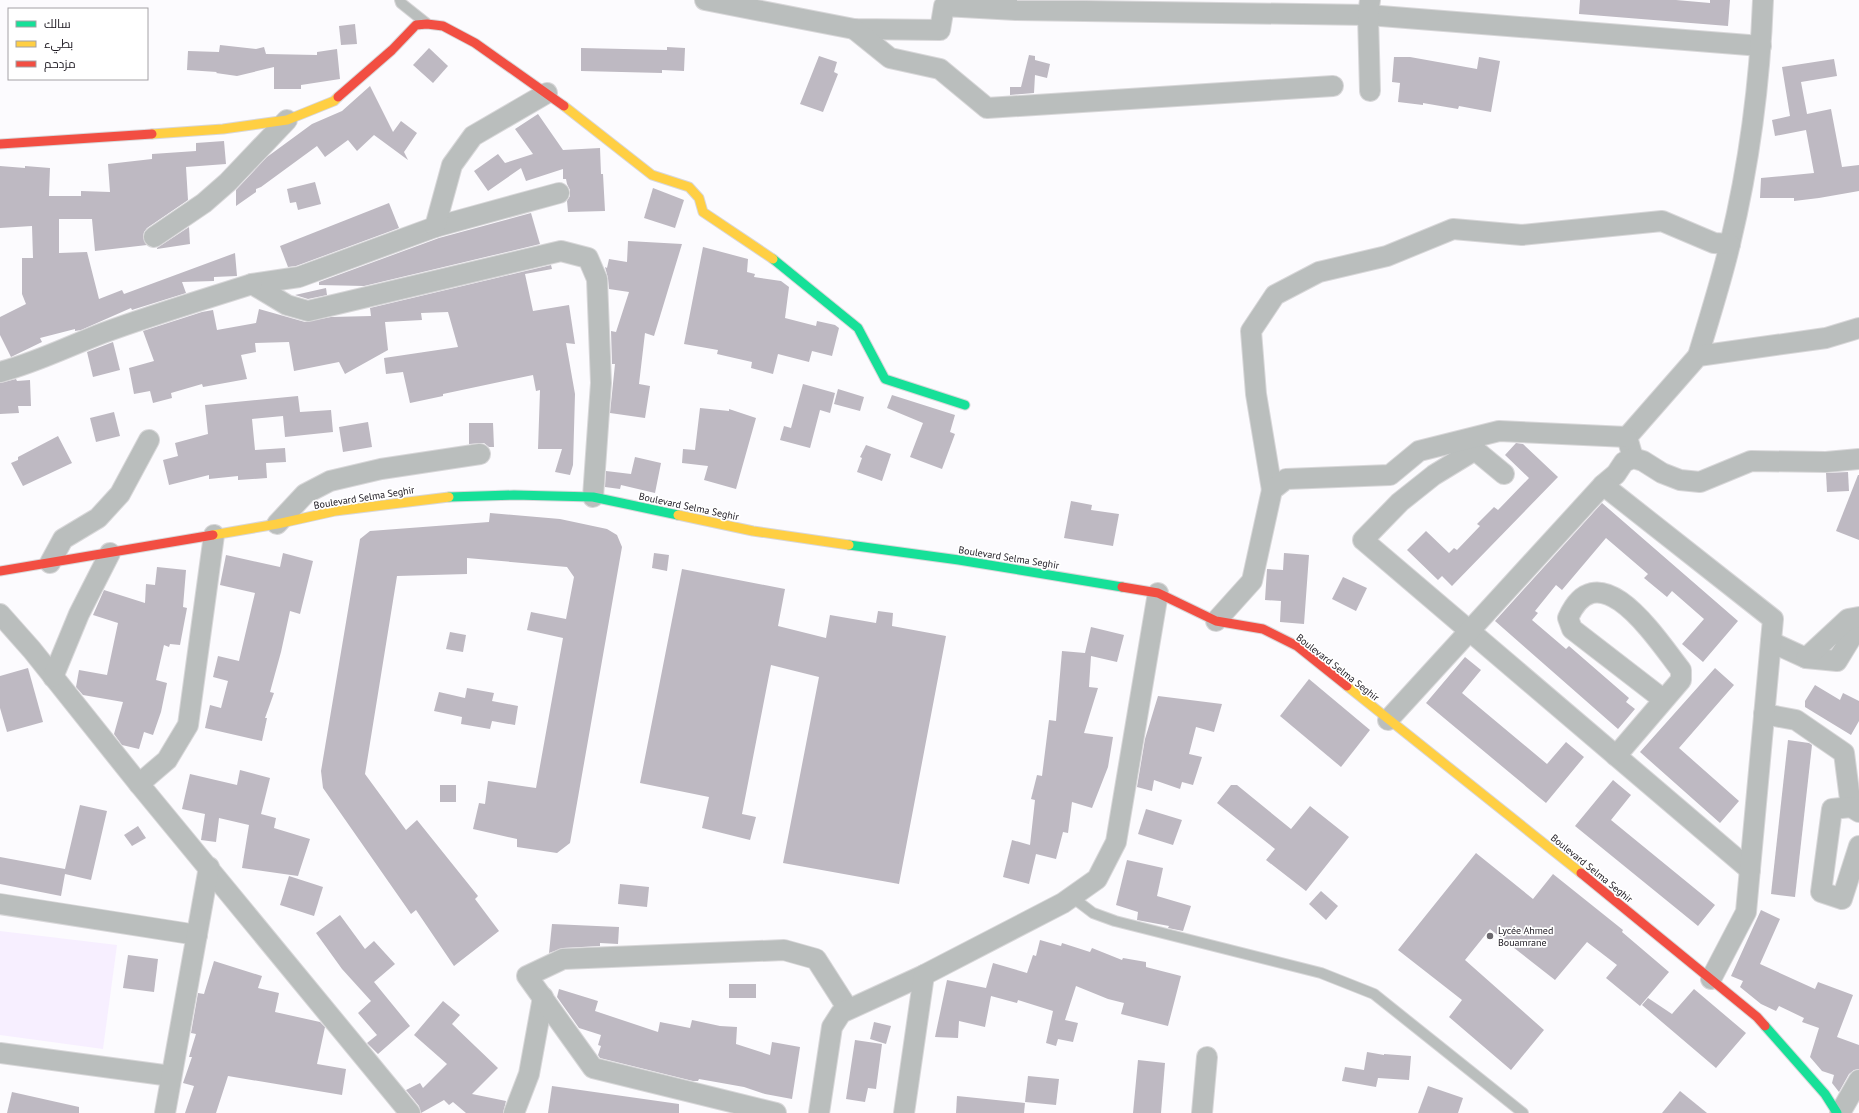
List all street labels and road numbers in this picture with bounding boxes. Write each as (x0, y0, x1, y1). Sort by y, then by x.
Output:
street label: Boulevard Selma Seghir (313, 483, 416, 512)
street label: Boulevard Selma Seghir (638, 490, 741, 524)
street label: Boulevard Selma Seghir (958, 543, 1061, 572)
street label: Boulevard Selma Seghir (1294, 631, 1382, 704)
street label: Boulevard Selma Seghir (1548, 831, 1636, 906)

